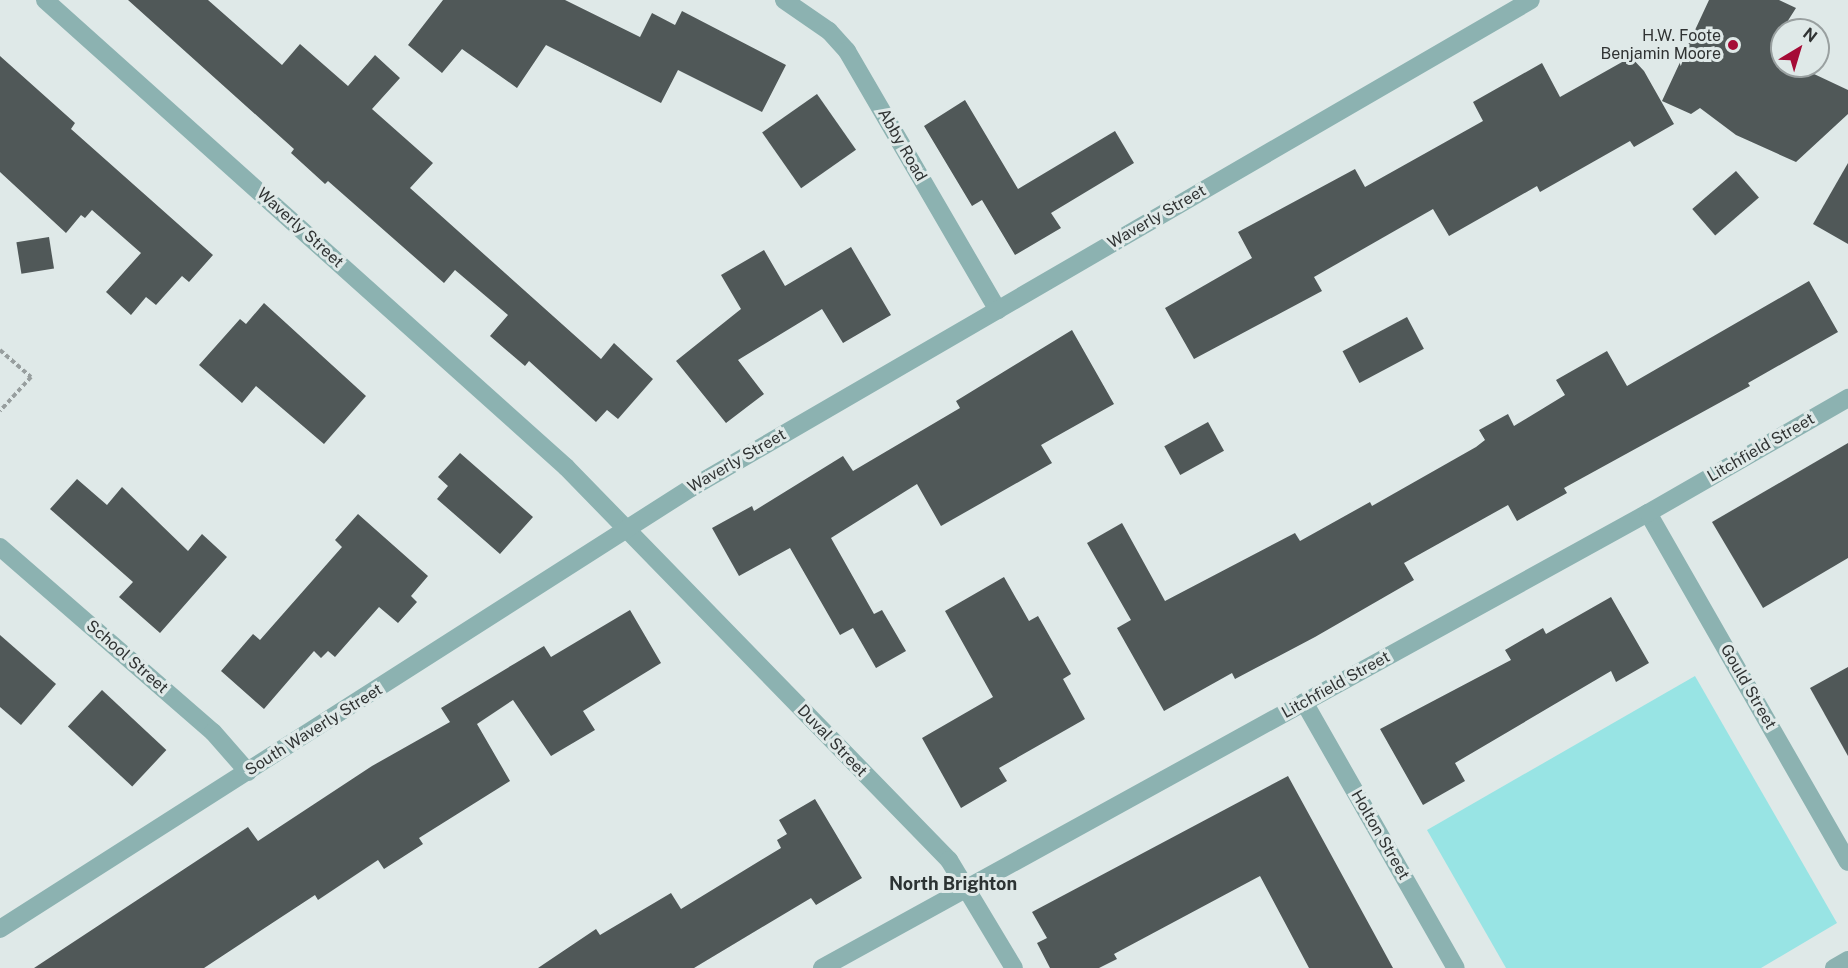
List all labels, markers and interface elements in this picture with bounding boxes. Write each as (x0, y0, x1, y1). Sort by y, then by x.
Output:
north arrow (1770, 18, 1830, 78)
text: N (1799, 24, 1821, 46)
place label: H.W. Foote Benjamin Moore (1601, 26, 1721, 64)
marker: H.W. Foote Benjamin Moore (1726, 38, 1740, 52)
street label: Abby Road (874, 105, 930, 185)
street label: Waverly Street (1105, 181, 1209, 253)
street label: Waverly Street (253, 184, 347, 272)
street label: Litchfield Street (1704, 410, 1818, 486)
street label: Waverly Street (685, 425, 789, 497)
street label: School Street (82, 616, 172, 698)
street label: Gould Street (1716, 641, 1780, 733)
street label: Litchfield Street (1279, 647, 1393, 723)
street label: South Waverly Street (242, 680, 386, 780)
street label: Duval Street (793, 701, 871, 781)
street label: Holton Street (1347, 787, 1413, 883)
district label: North Brighton (889, 873, 1017, 895)

